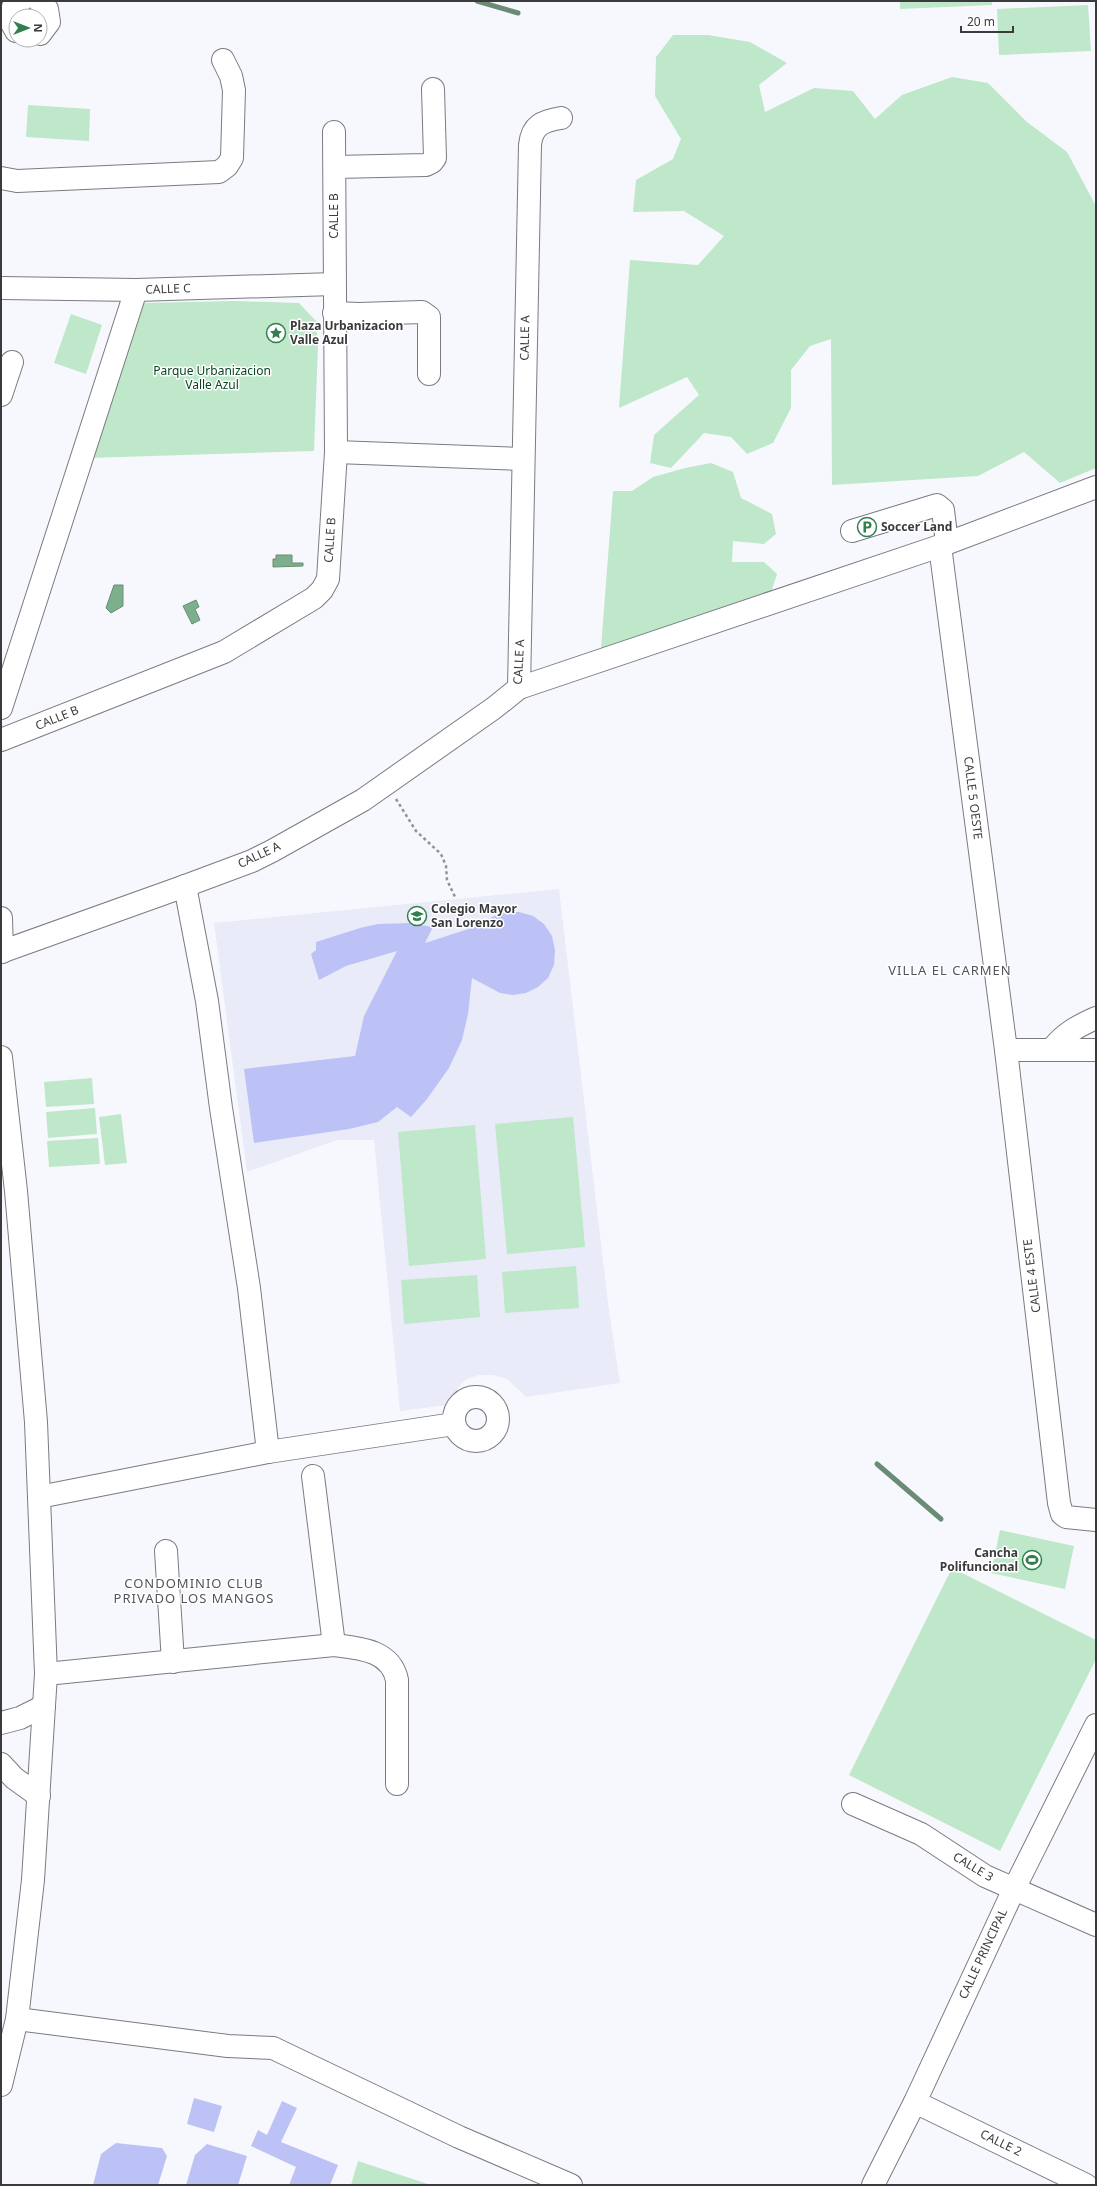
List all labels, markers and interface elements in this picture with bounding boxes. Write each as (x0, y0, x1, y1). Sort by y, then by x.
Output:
north arrow (8, 8, 48, 48)
scale bar (961, 8, 1013, 34)
text: 20 m (967, 13, 995, 30)
text: N (31, 24, 46, 32)
street label: CALLE B (325, 193, 342, 239)
street label: CALLE C (145, 279, 191, 298)
street label: CALLE A (516, 315, 533, 361)
place label: Plaza Urbanizacion Valle Azul (290, 317, 403, 348)
place icon: Plaza Urbanizacion Valle Azul (265, 322, 287, 344)
park label: Parque Urbanizacion Valle Azul (153, 362, 271, 393)
parking icon: Soccer Land (856, 516, 878, 538)
street label: CALLE B (319, 517, 340, 563)
place label: Soccer Land (881, 518, 952, 535)
street label: CALLE A (509, 639, 528, 685)
street label: CALLE B (33, 701, 81, 734)
street label: CALLE 5 OESTE (960, 755, 987, 840)
street label: CALLE A (235, 837, 283, 872)
place label: Colegio Mayor San Lorenzo (431, 900, 518, 931)
school or university icon: Colegio Mayor San Lorenzo (406, 905, 428, 927)
district label: VILLA EL CARMEN (888, 961, 1012, 979)
street label: CALLE 4 ESTE (1019, 1238, 1044, 1314)
place label: Cancha Polifuncional (940, 1544, 1018, 1575)
sports icon: Cancha Polifuncional (1021, 1549, 1043, 1571)
district label: CONDOMINIO CLUB PRIVADO LOS MANGOS (114, 1574, 274, 1607)
street label: CALLE 3 (950, 1848, 997, 1885)
street label: CALLE PRINCIPAL (954, 1906, 1011, 2002)
street label: CALLE 2 (978, 2125, 1025, 2160)

